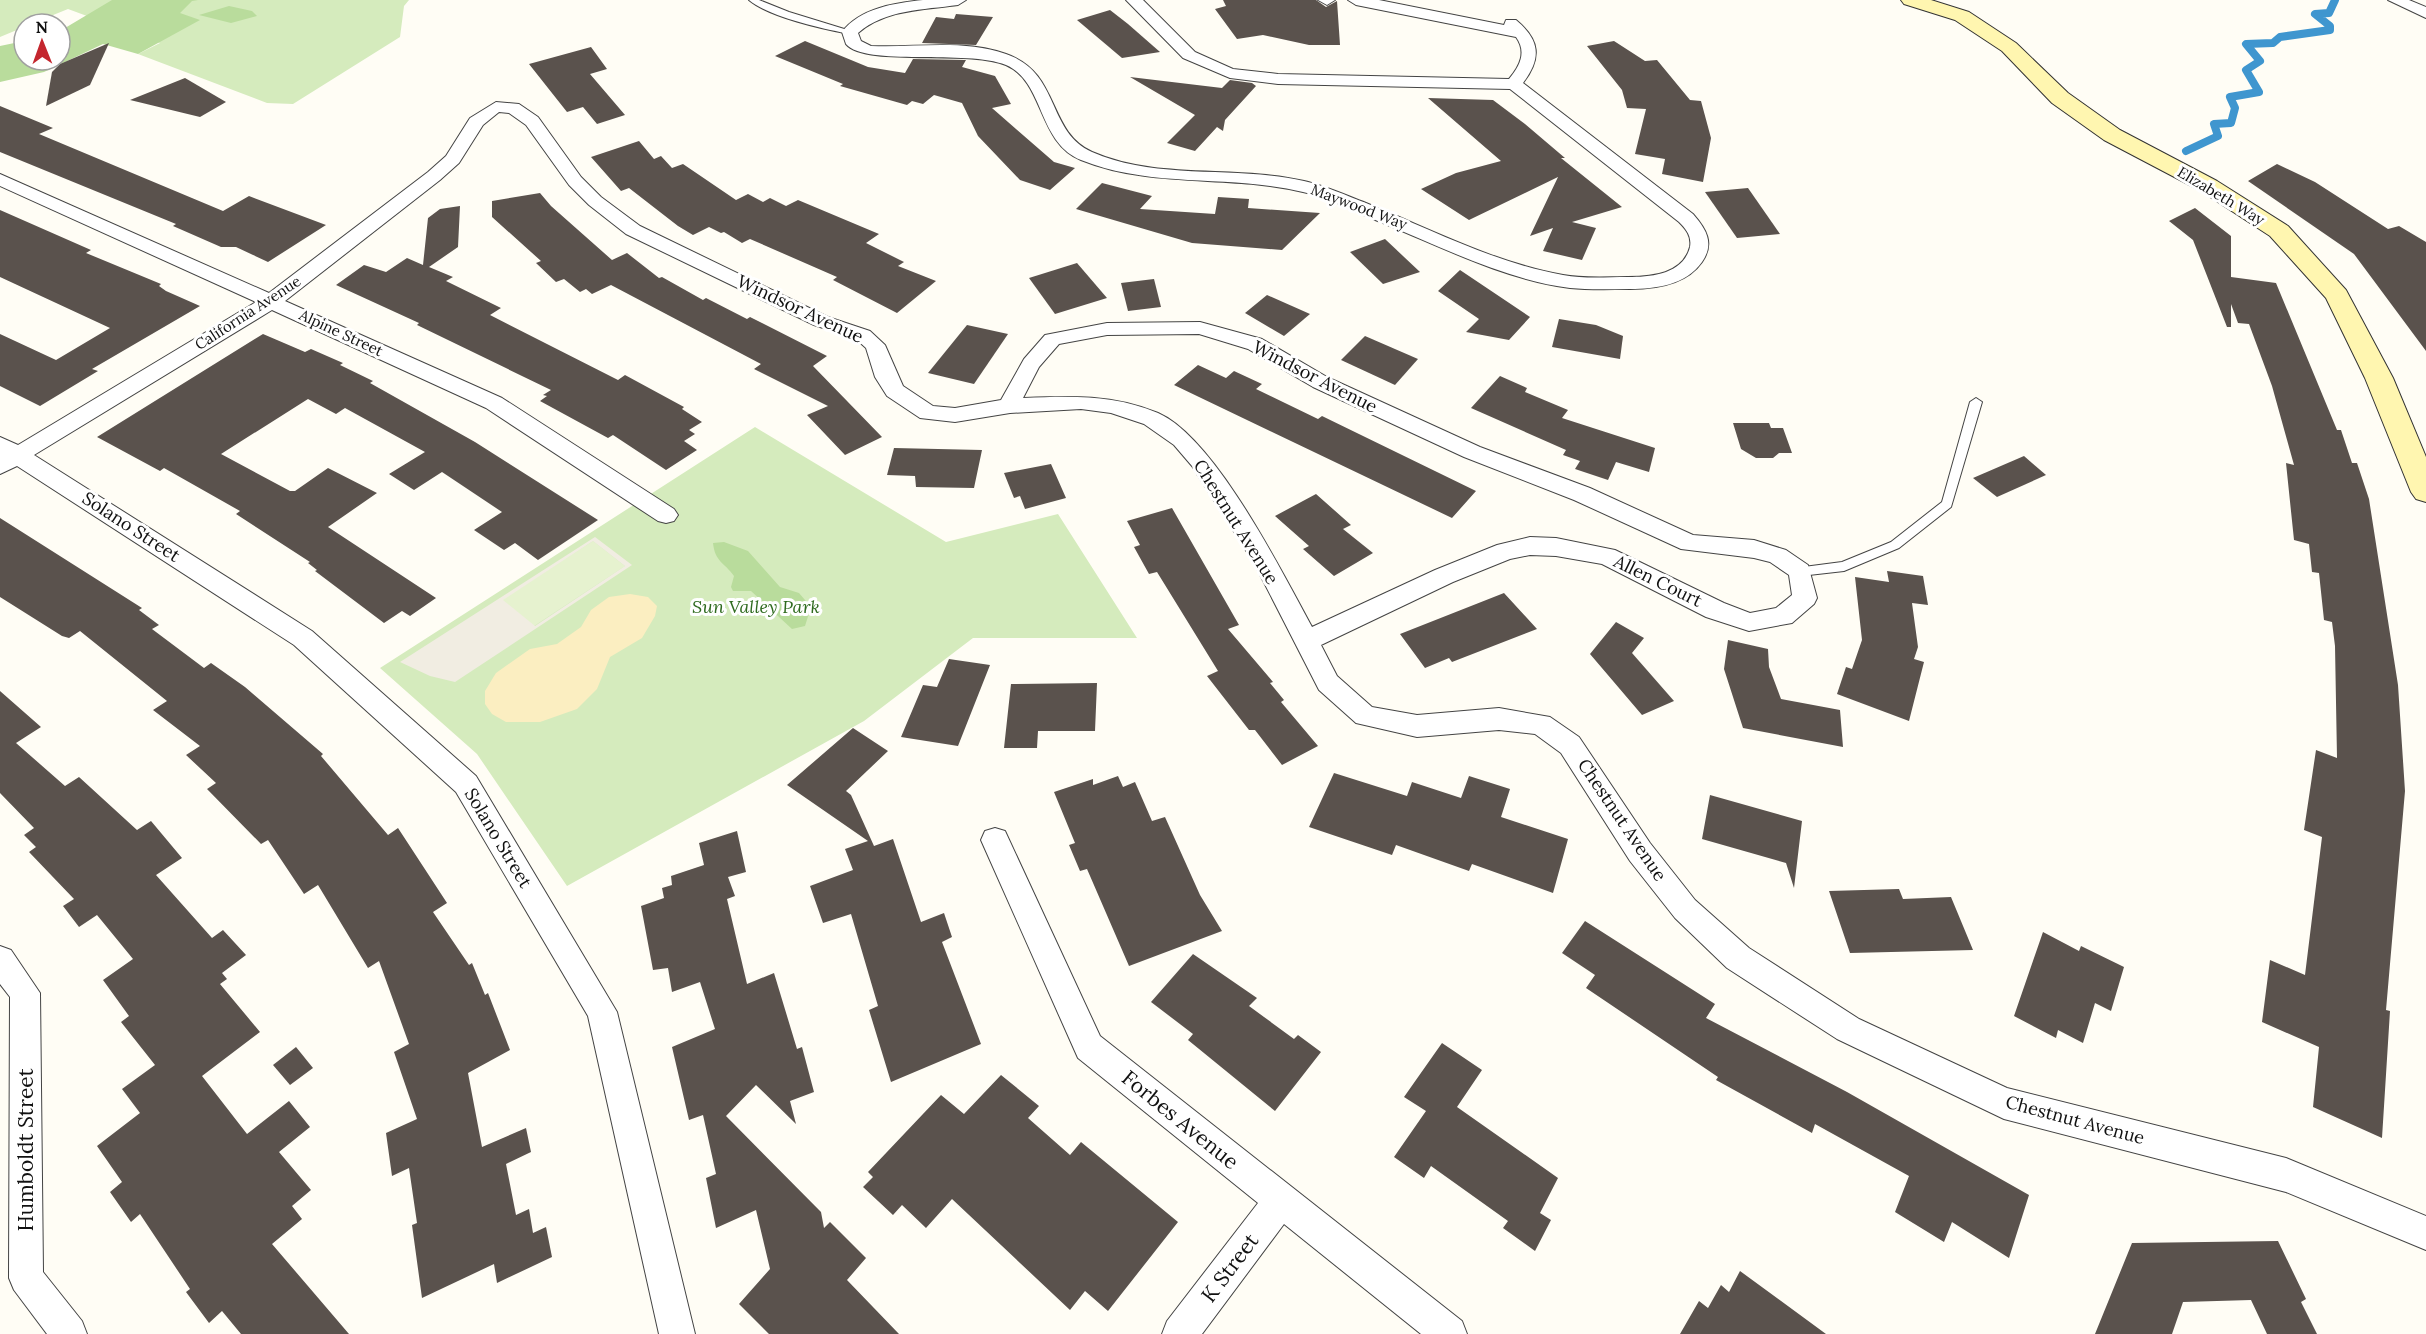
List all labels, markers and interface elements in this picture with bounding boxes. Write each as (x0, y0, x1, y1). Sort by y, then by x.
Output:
north arrow (12, 12, 72, 72)
text: N (35, 17, 48, 37)
street label: Elizabeth Way (2174, 162, 2268, 229)
street label: Maywood Way (1308, 179, 1410, 234)
street label: Windsor Avenue (733, 269, 867, 348)
street label: California Avenue (191, 271, 304, 354)
street label: Alpine Street (295, 304, 386, 360)
street label: Windsor Avenue (1249, 335, 1382, 418)
street label: Chestnut Avenue (1189, 455, 1284, 589)
street label: Solano Street (78, 486, 185, 567)
street label: Allen Court (1609, 549, 1706, 612)
park label: Sun Valley Park (692, 595, 820, 618)
street label: Chestnut Avenue (1573, 754, 1672, 886)
street label: Solano Street (460, 784, 537, 892)
street label: Forbes Avenue (1116, 1064, 1244, 1175)
street label: Humboldt Street (12, 1068, 39, 1232)
street label: Chestnut Avenue (2003, 1090, 2147, 1149)
street label: K Street (1195, 1227, 1265, 1308)

